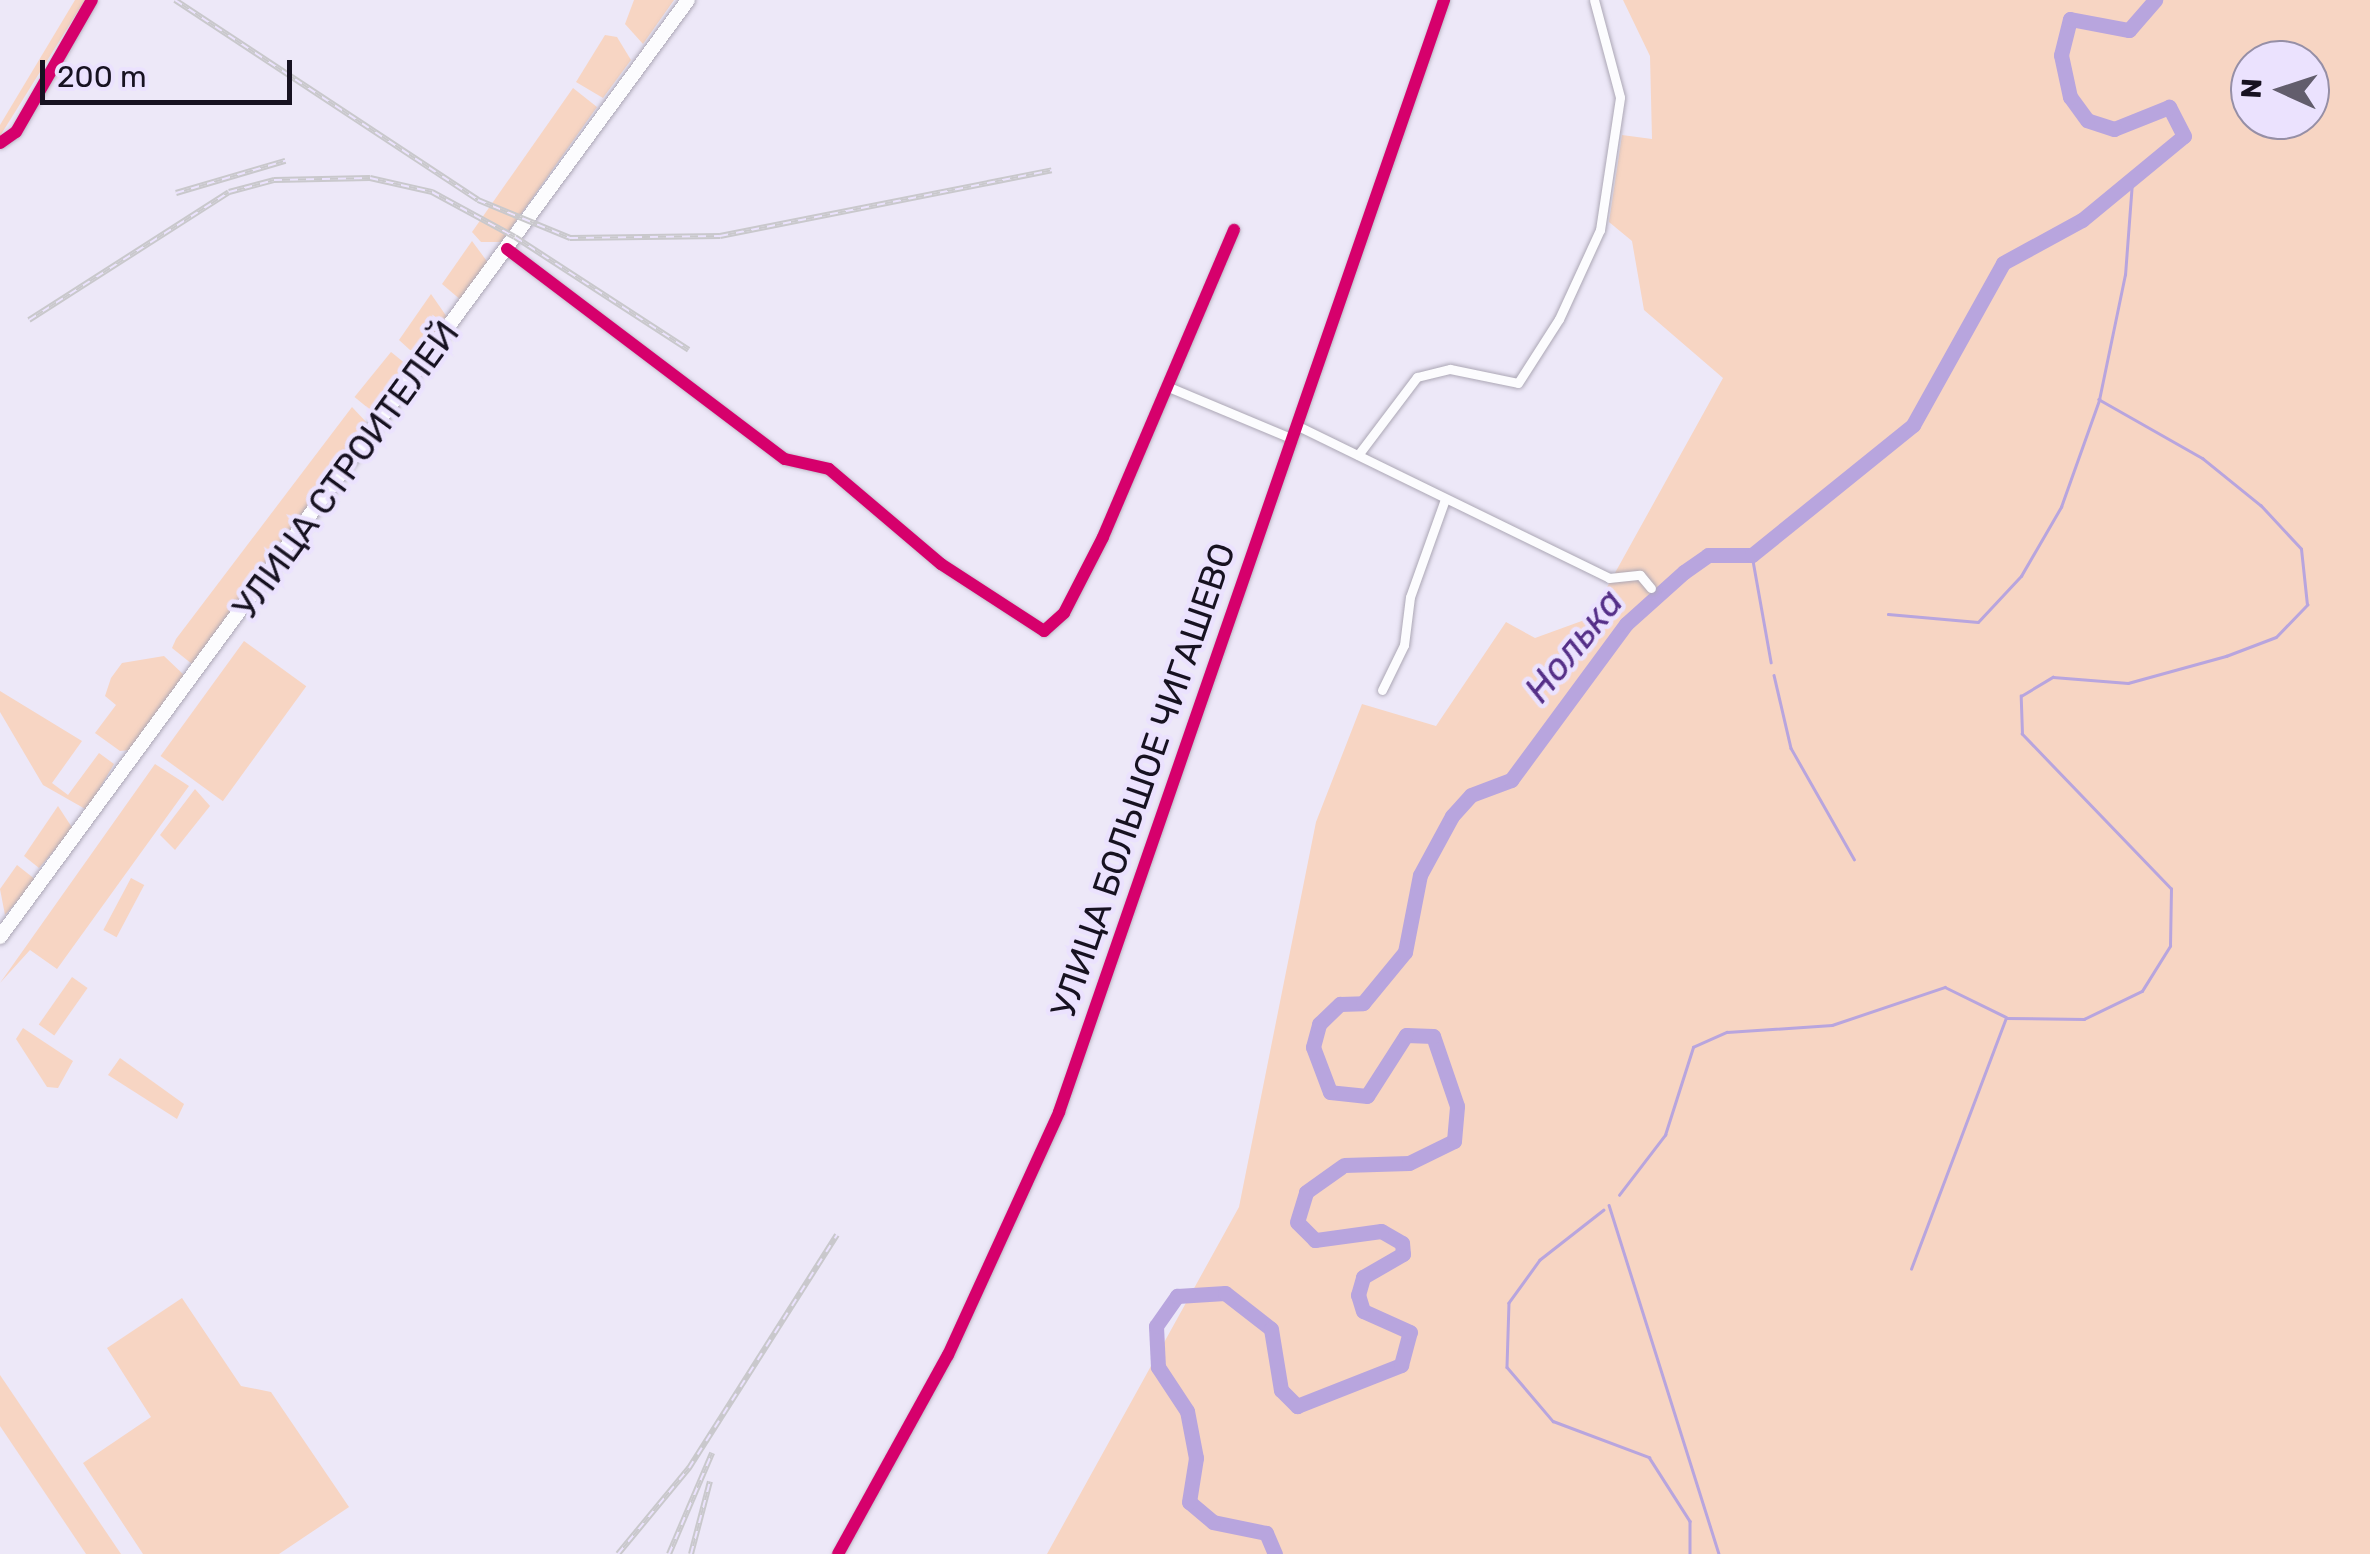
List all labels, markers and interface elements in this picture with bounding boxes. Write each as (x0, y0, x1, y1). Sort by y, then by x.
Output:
scale bar (45, 40, 298, 102)
north arrow (2230, 40, 2330, 140)
text: 200 m (57, 59, 147, 95)
text: N (2235, 78, 2269, 99)
street label: УЛИЦА СТРОИТЕЛЕЙ (224, 313, 468, 627)
street label: УЛИЦА БОЛЬШОЕ ЧИГАШЕВО (1042, 537, 1244, 1023)
water label: Нолька (1515, 580, 1633, 712)

